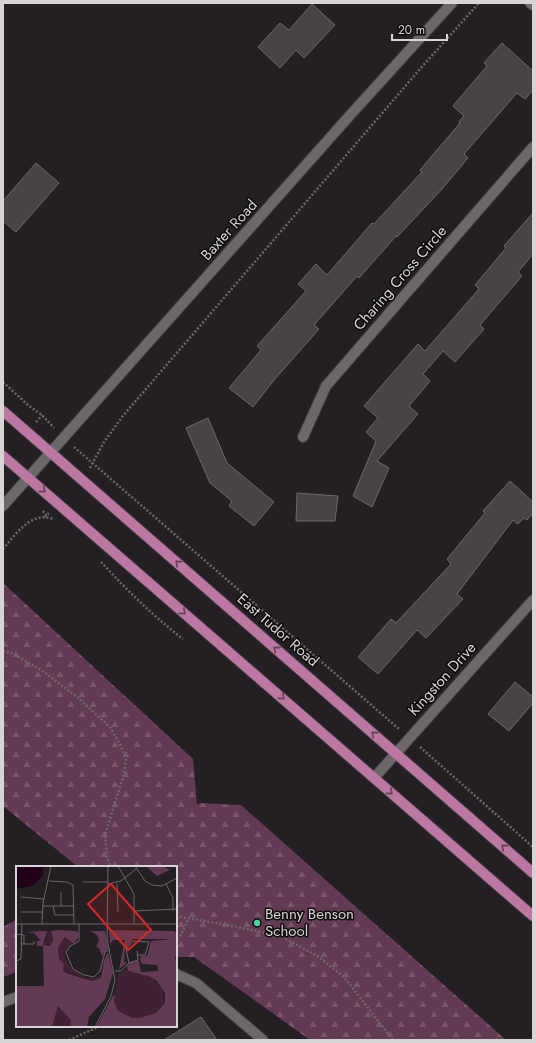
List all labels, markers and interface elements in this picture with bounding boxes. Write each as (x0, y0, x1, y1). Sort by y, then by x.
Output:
scale bar (392, 16, 447, 42)
text: 20 m (398, 21, 425, 39)
street label: Baxter Road (196, 195, 262, 265)
street label: Charing Cross Circle (348, 220, 452, 335)
one-way arrow (38, 486, 46, 493)
one-way arrow (175, 561, 183, 568)
street label: East Tudor Road (232, 588, 324, 672)
one-way arrow (179, 608, 186, 615)
street label: Kingston Drive (403, 637, 481, 721)
one-way arrow (273, 646, 281, 653)
one-way arrow (277, 693, 284, 700)
one-way arrow (371, 732, 379, 739)
one-way arrow (386, 787, 393, 794)
one-way arrow (501, 845, 508, 852)
inset map (16, 866, 177, 1027)
place label: Benny Benson School (265, 903, 354, 942)
marker: Benny Benson School (252, 918, 262, 928)

